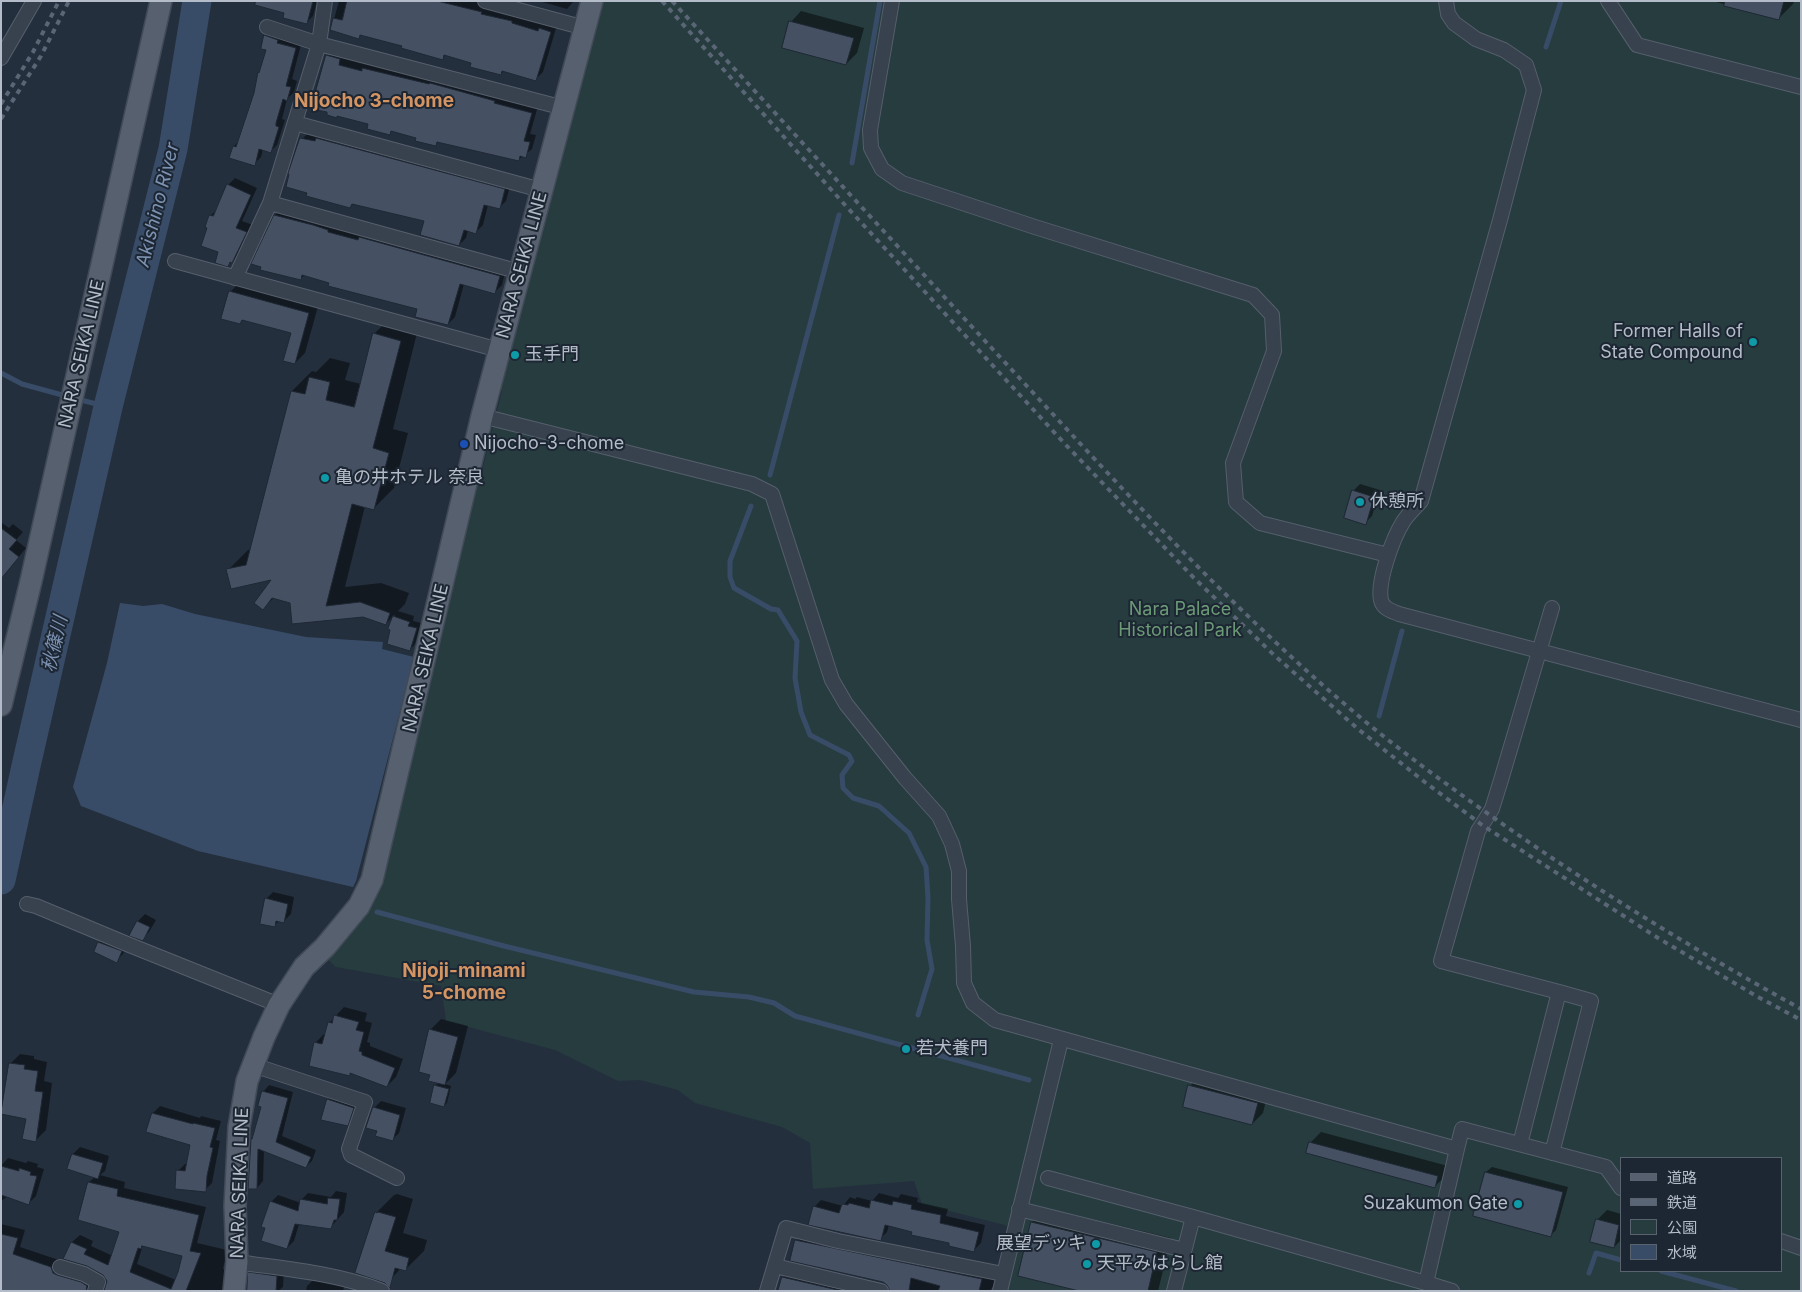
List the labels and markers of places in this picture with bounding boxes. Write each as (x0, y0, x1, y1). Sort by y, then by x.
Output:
place label: Former Halls of State Compound (1600, 321, 1743, 364)
marker: Former Halls of State Compound (1747, 336, 1759, 348)
place label: 玉手門 (525, 344, 579, 366)
marker: 玉手門 (509, 349, 521, 361)
place label: Nijocho-3-chome (474, 433, 624, 455)
marker: Nijocho-3-chome (458, 438, 470, 450)
place label: 亀の井ホテル 奈良 (335, 467, 484, 489)
marker: 亀の井ホテル 奈良 (319, 472, 331, 484)
place label: 休憩所 (1370, 491, 1424, 513)
marker: 休憩所 (1354, 496, 1366, 508)
place label: 若犬養門 (916, 1038, 988, 1060)
marker: 若犬養門 (900, 1043, 912, 1055)
place label: Suzakumon Gate (1363, 1193, 1508, 1215)
marker: Suzakumon Gate (1512, 1198, 1524, 1210)
place label: 展望デッキ (996, 1233, 1086, 1255)
marker: 展望デッキ (1090, 1238, 1102, 1250)
place label: 天平みはらし館 (1097, 1253, 1223, 1275)
marker: 天平みはらし館 (1081, 1258, 1093, 1270)

